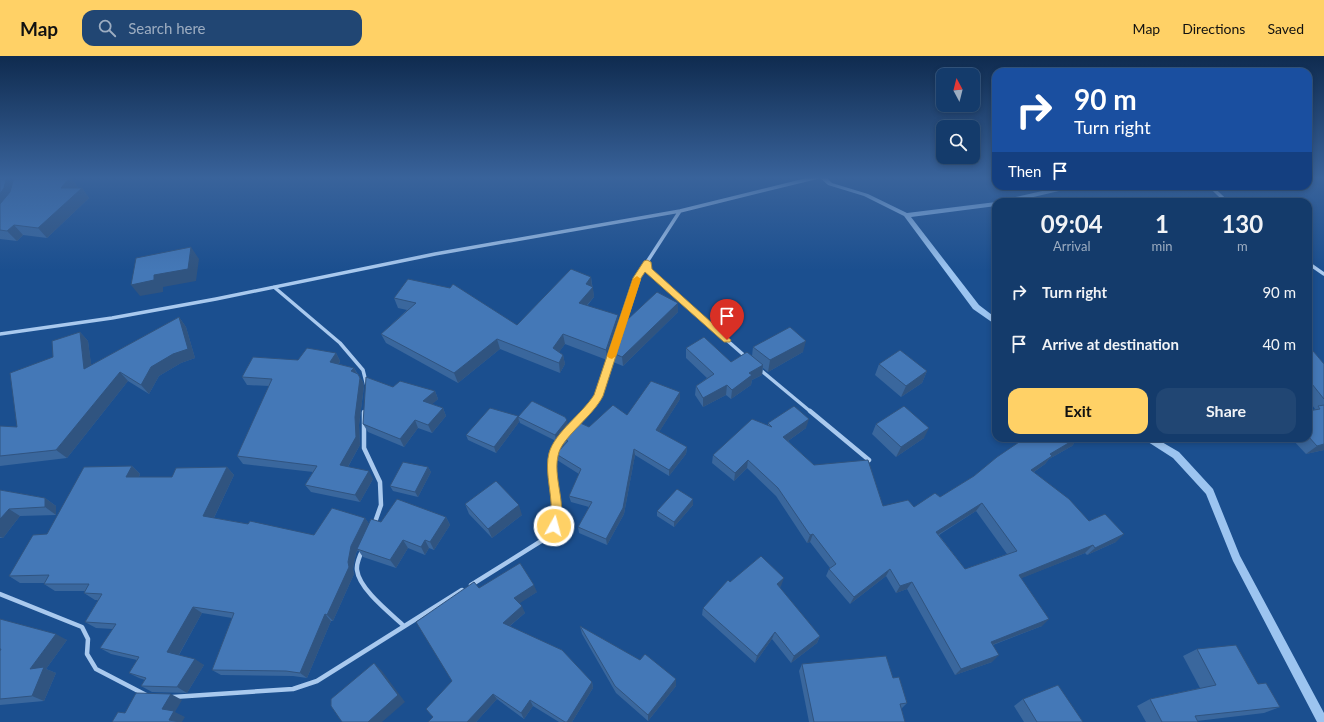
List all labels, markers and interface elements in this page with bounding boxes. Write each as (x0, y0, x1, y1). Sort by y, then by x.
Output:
search box (82, 10, 362, 46)
text: Map (20, 17, 58, 40)
icon: search (96, 17, 118, 39)
text: Search here (128, 19, 206, 37)
text: Map (1133, 20, 1160, 37)
text: Directions (1182, 20, 1245, 37)
text: Saved (1267, 20, 1304, 37)
north arrow (936, 68, 980, 112)
map controls (936, 68, 980, 164)
text: 90 m (1074, 82, 1137, 116)
icon: right (1008, 84, 1060, 136)
text: Turn right (1074, 116, 1151, 138)
button: search (936, 120, 980, 164)
icon: arrive (1049, 160, 1071, 182)
text: Then (1008, 162, 1041, 180)
text: 09:04 (1041, 209, 1103, 238)
text: 1 (1155, 209, 1169, 238)
text: 130 (1221, 209, 1263, 238)
text: Arrival (1053, 238, 1090, 254)
text: min (1152, 238, 1173, 254)
text: m (1237, 238, 1248, 254)
icon: right (1008, 281, 1030, 303)
text: Turn right (1042, 283, 1107, 301)
text: 90 m (1262, 283, 1296, 301)
pin (710, 299, 744, 340)
icon: arrive (716, 305, 738, 327)
icon: arrive (1008, 333, 1030, 355)
text: Arrive at destination (1042, 335, 1179, 353)
text: 40 m (1262, 335, 1296, 353)
button: Exit (1008, 388, 1148, 434)
button: Share (1156, 388, 1296, 434)
position arrow (533, 505, 575, 547)

